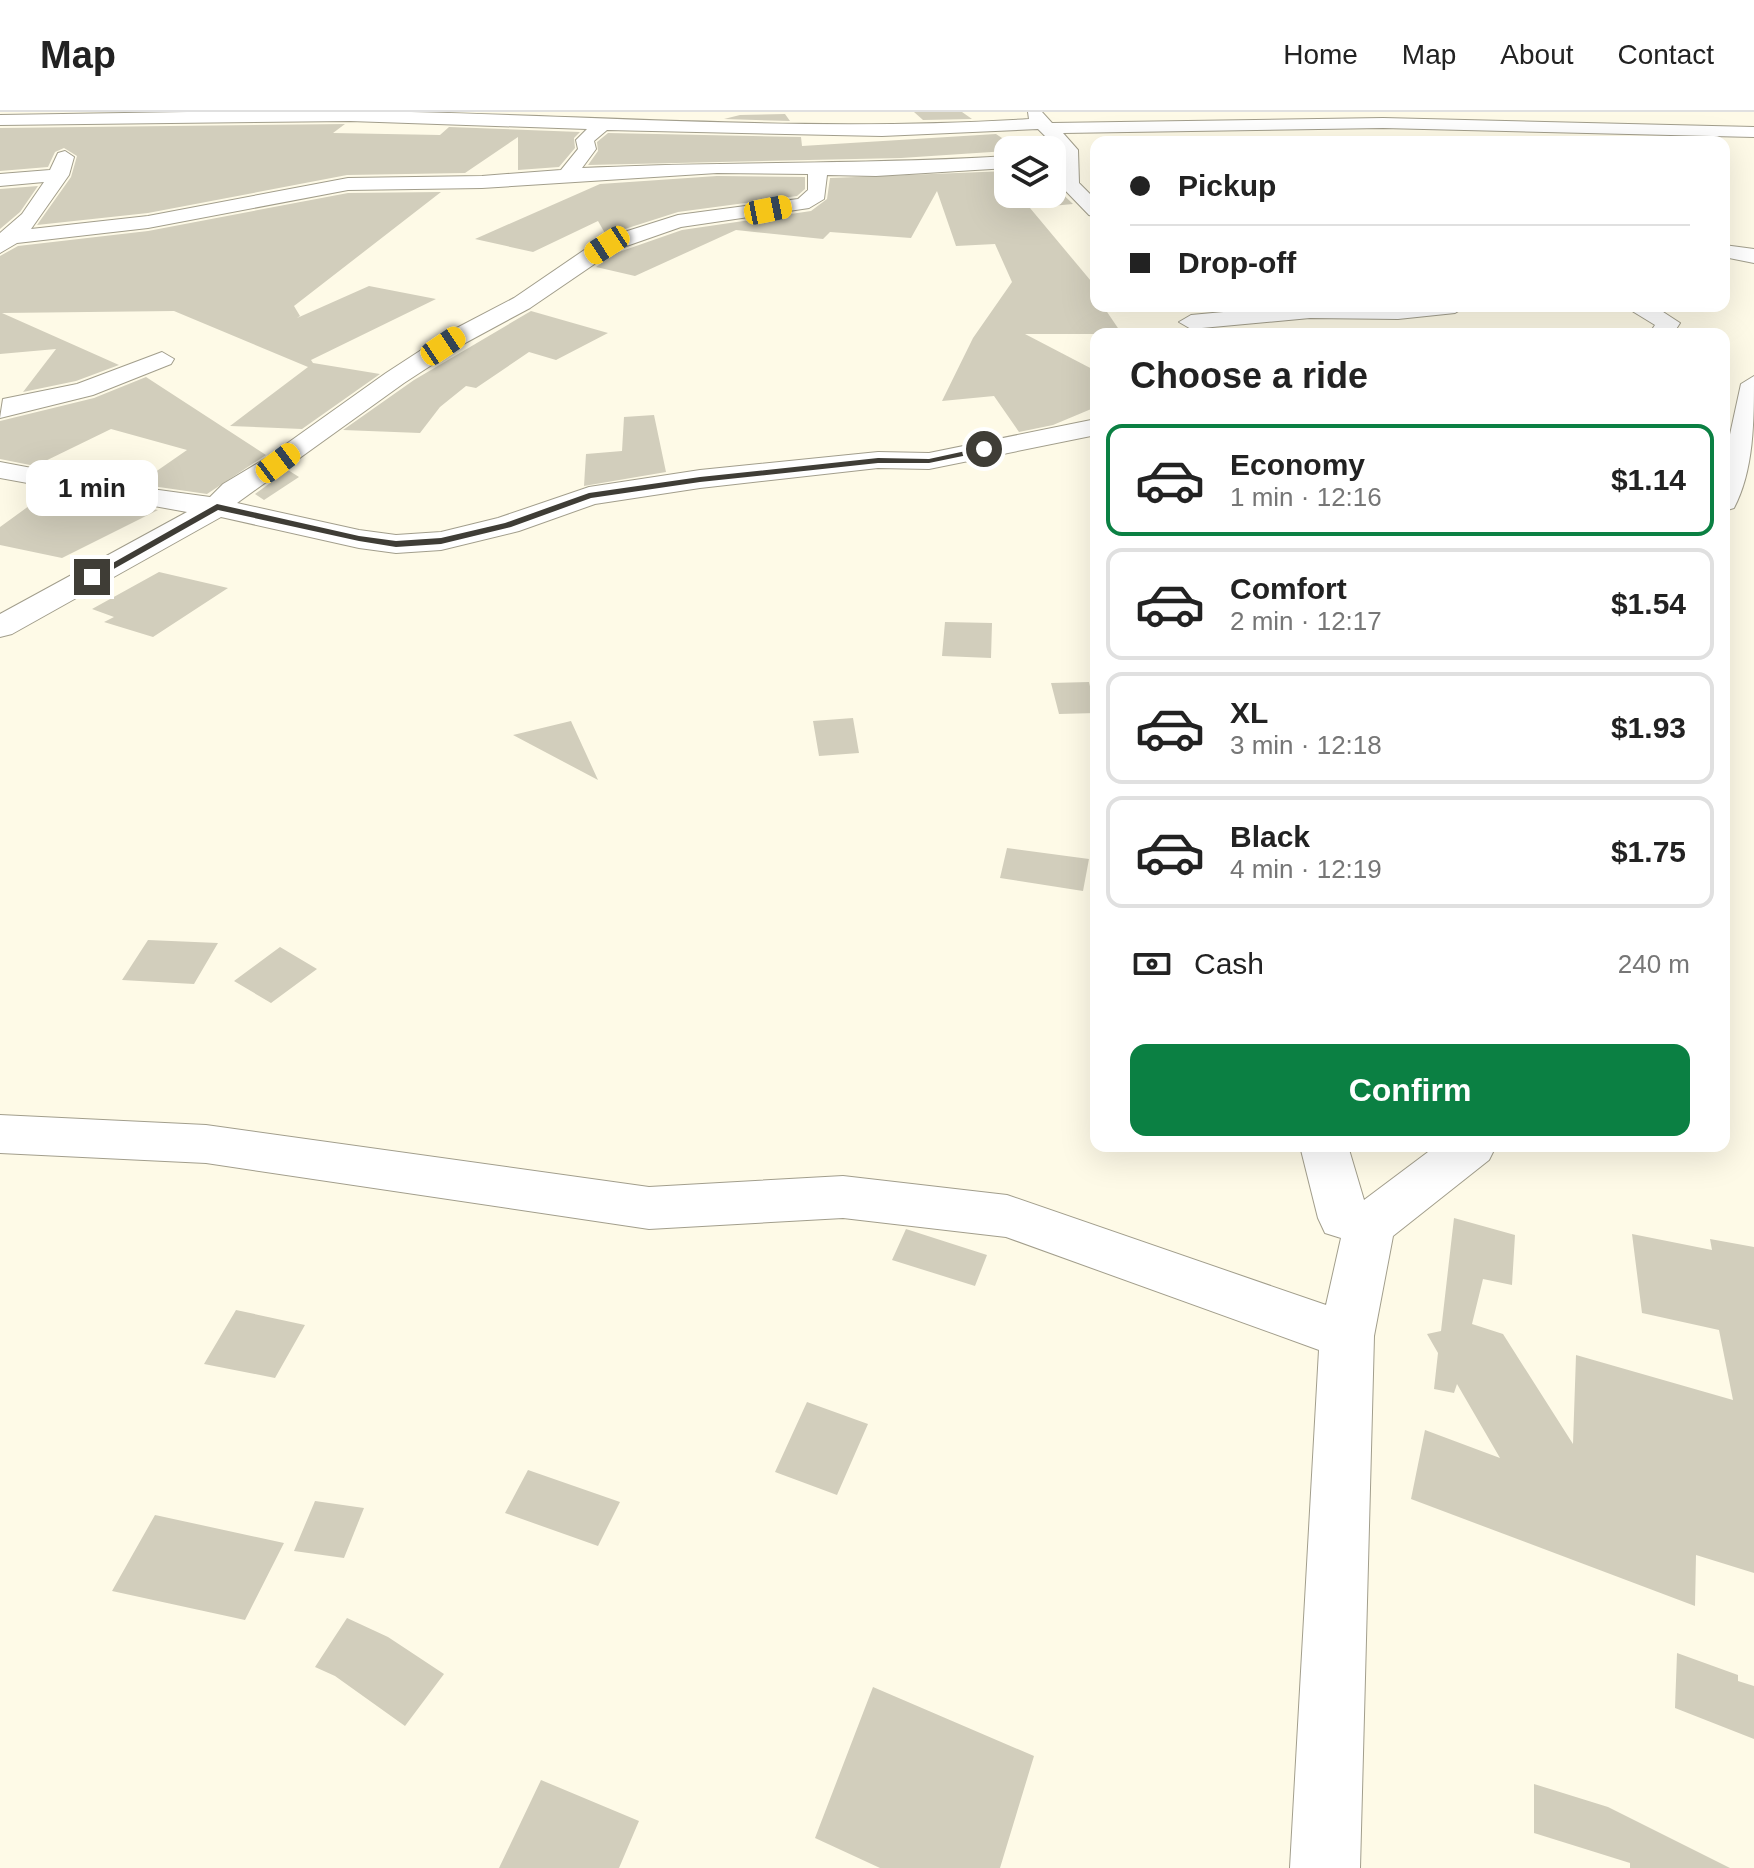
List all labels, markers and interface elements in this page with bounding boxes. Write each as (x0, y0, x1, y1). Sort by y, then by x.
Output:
text: Map (40, 34, 116, 76)
text: Home (1283, 39, 1358, 70)
text: Map (1402, 39, 1456, 70)
text: About (1500, 39, 1574, 70)
text: Contact (1618, 39, 1714, 70)
map controls (994, 136, 1066, 208)
button: layers (994, 136, 1066, 208)
text: Pickup (1178, 169, 1276, 202)
car (742, 194, 794, 226)
car (580, 222, 634, 268)
text: Drop-off (1178, 246, 1296, 279)
car (416, 323, 470, 369)
text: Choose a ride (1130, 355, 1368, 396)
route start (966, 431, 1002, 467)
car (252, 439, 304, 487)
icon: car (1134, 444, 1206, 516)
text: Economy (1230, 448, 1365, 481)
callout: 1 min (26, 461, 158, 517)
text: $1.14 (1611, 463, 1686, 496)
text: 1 min (58, 473, 126, 503)
text: 1 min · 12:16 (1230, 482, 1382, 512)
route end (74, 559, 110, 595)
icon: car (1134, 568, 1206, 640)
text: Comfort (1230, 572, 1347, 605)
text: $1.54 (1611, 587, 1686, 620)
text: 2 min · 12:17 (1230, 606, 1382, 636)
icon: car (1134, 692, 1206, 764)
text: XL (1230, 696, 1268, 729)
text: $1.93 (1611, 711, 1686, 744)
text: 3 min · 12:18 (1230, 730, 1382, 760)
icon: car (1134, 816, 1206, 888)
text: Black (1230, 820, 1310, 853)
text: $1.75 (1611, 835, 1686, 868)
text: 4 min · 12:19 (1230, 854, 1382, 884)
icon: cash (1130, 942, 1174, 986)
text: Cash (1194, 947, 1264, 980)
text: 240 m (1618, 949, 1690, 979)
button: Confirm (1130, 1044, 1690, 1136)

